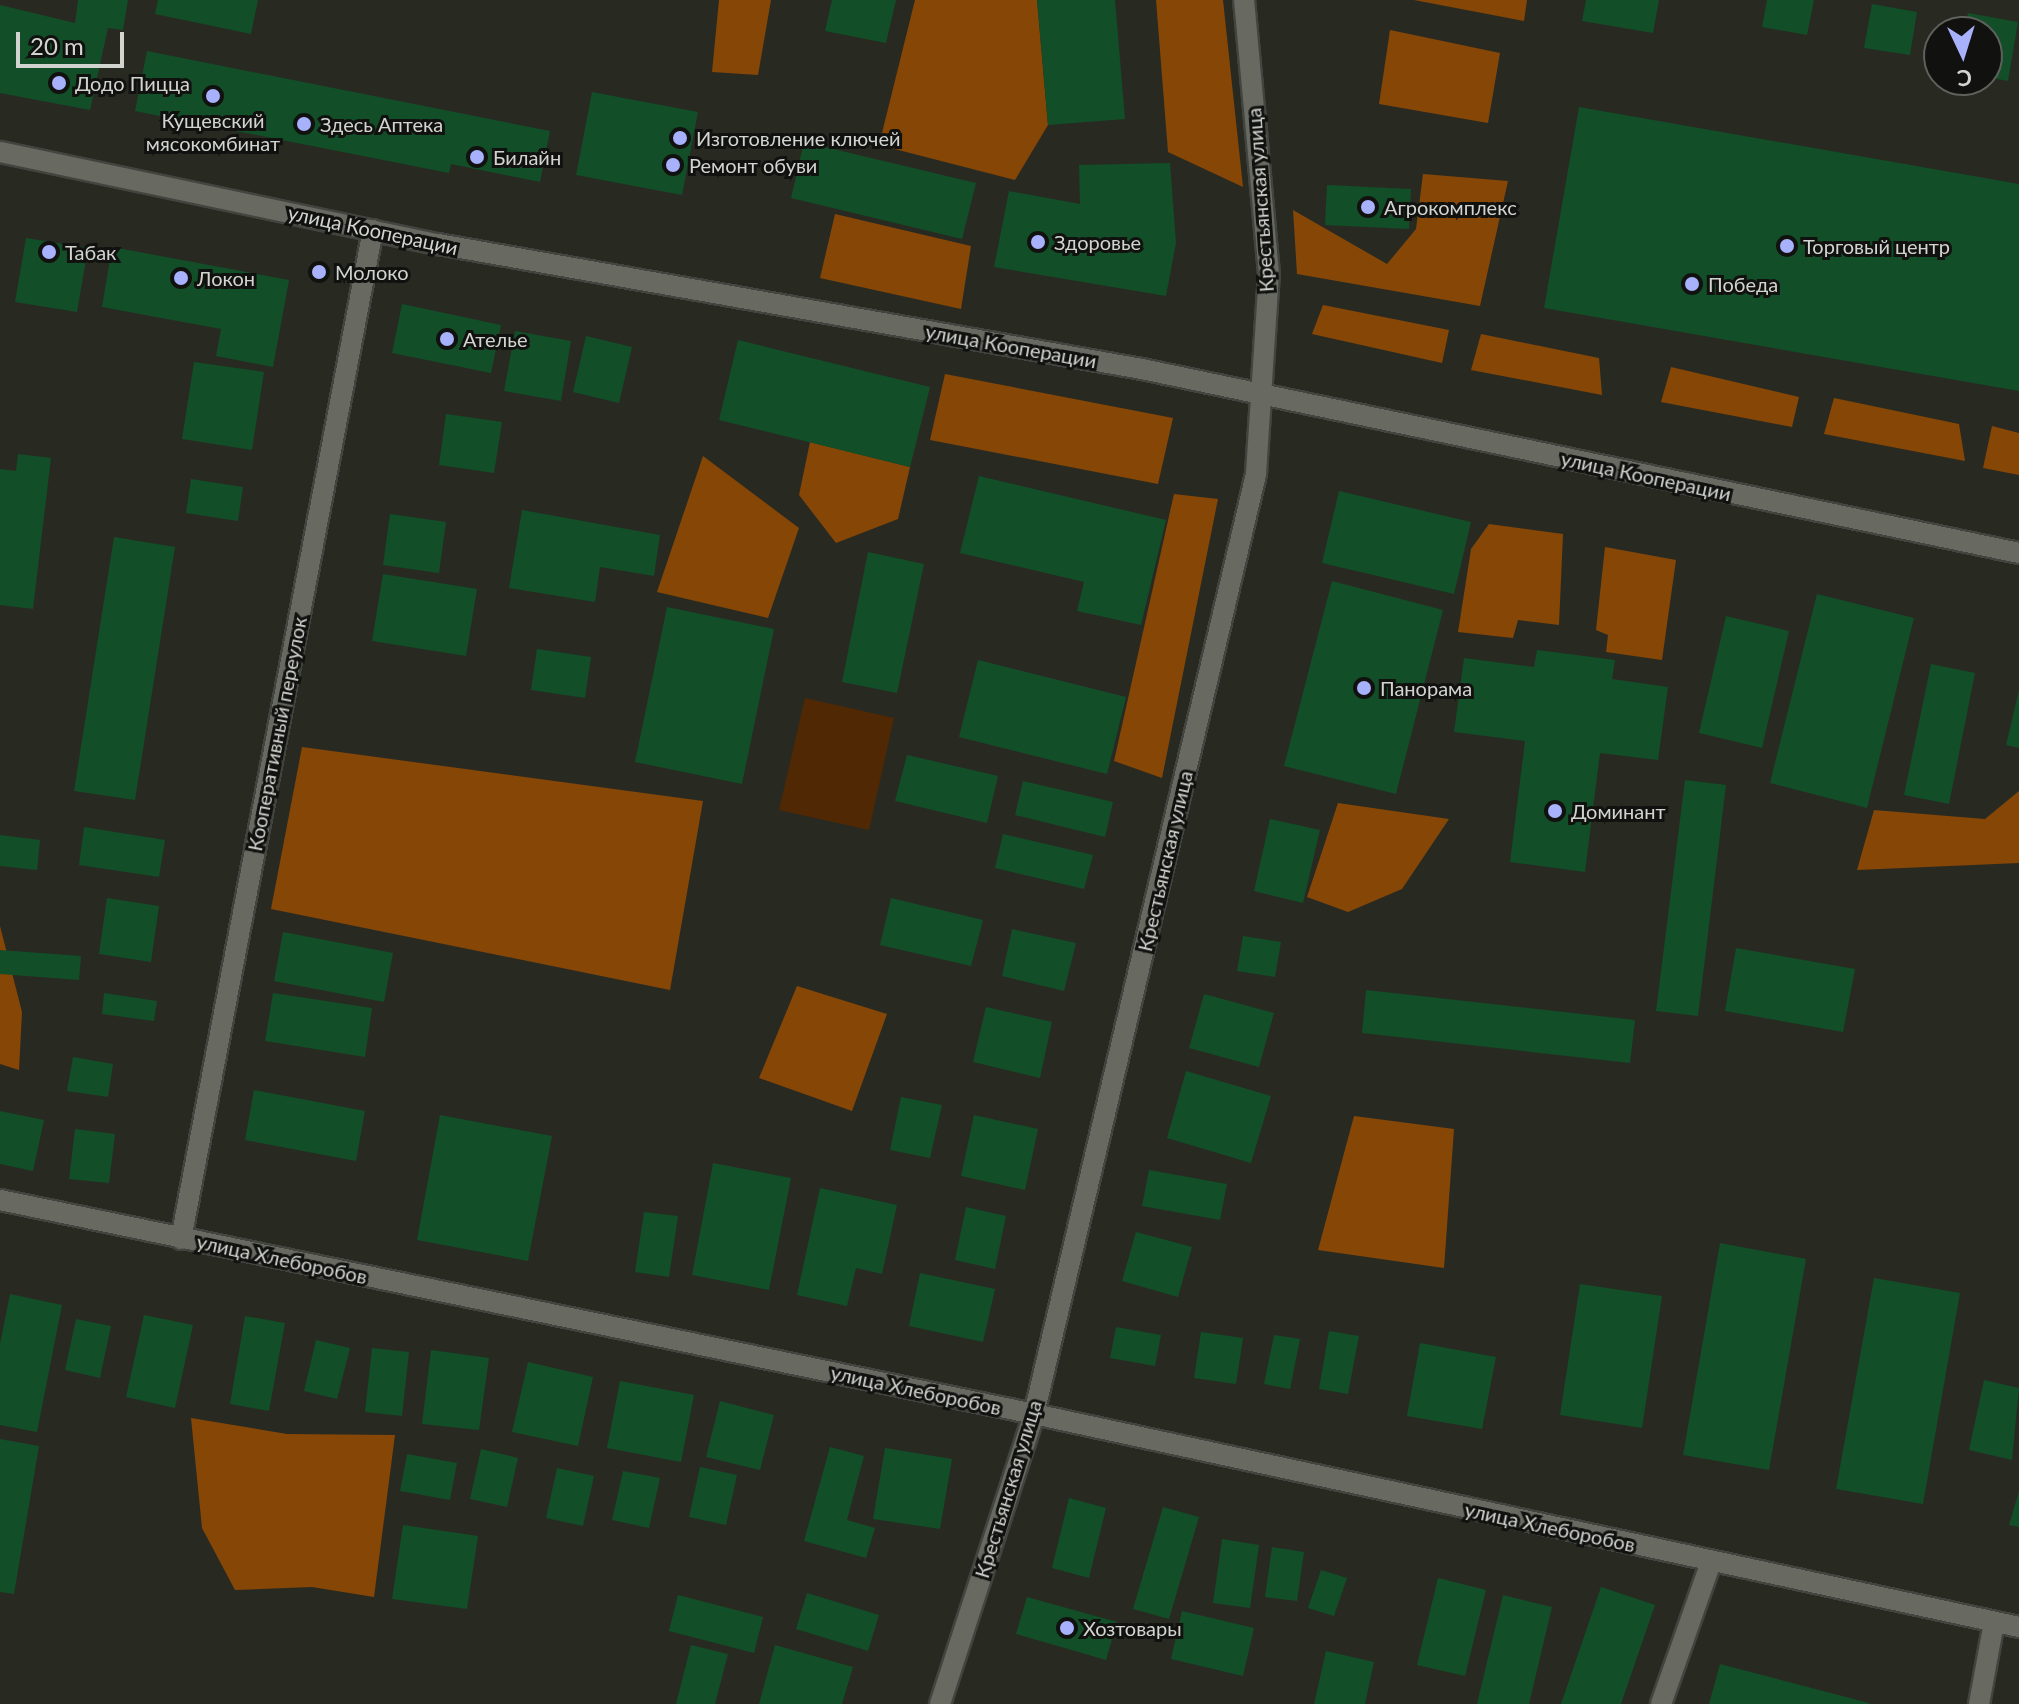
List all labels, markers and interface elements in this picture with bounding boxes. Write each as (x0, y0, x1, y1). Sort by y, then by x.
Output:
scale bar (20, 16, 128, 66)
north arrow (1923, 16, 2003, 96)
text: 20 m (30, 31, 84, 60)
text: С (1956, 64, 1973, 92)
place label: Додо Пицца (75, 71, 190, 95)
marker: Додо Пицца (50, 74, 68, 92)
marker: Кущевский мясокомбинат (204, 87, 222, 105)
street label: Крестьянская улица (1242, 107, 1278, 293)
place label: Кущевский мясокомбинат (146, 108, 280, 155)
place label: Здесь Аптека (320, 112, 443, 136)
marker: Здесь Аптека (295, 115, 313, 133)
place label: Изготовление ключей (696, 126, 900, 150)
marker: Изготовление ключей (671, 129, 689, 147)
place label: Билайн (493, 145, 561, 169)
marker: Билайн (468, 148, 486, 166)
place label: Ремонт обуви (689, 153, 817, 177)
marker: Ремонт обуви (664, 156, 682, 174)
place label: Агрокомплекс (1384, 195, 1517, 219)
marker: Агрокомплекс (1359, 198, 1377, 216)
street label: улица Кооперации (286, 200, 460, 260)
place label: Здоровье (1054, 230, 1141, 254)
marker: Здоровье (1029, 233, 1047, 251)
place label: Торговый центр (1803, 234, 1950, 258)
marker: Торговый центр (1778, 237, 1796, 255)
place label: Табак (65, 240, 116, 264)
marker: Табак (40, 243, 58, 261)
place label: Молоко (335, 260, 409, 284)
marker: Молоко (310, 263, 328, 281)
place label: Локон (197, 266, 255, 290)
marker: Локон (172, 269, 190, 287)
place label: Победа (1708, 272, 1778, 296)
marker: Победа (1683, 275, 1701, 293)
street label: улица Кооперации (924, 319, 1098, 373)
place label: Ателье (463, 327, 527, 351)
marker: Ателье (438, 330, 456, 348)
street label: улица Кооперации (1559, 446, 1733, 506)
street label: Кооперативный переулок (243, 615, 311, 853)
place label: Панорама (1380, 676, 1472, 700)
marker: Панорама (1355, 679, 1373, 697)
street label: Крестьянская улица (1133, 768, 1197, 954)
place label: Доминант (1571, 799, 1666, 823)
marker: Доминант (1546, 802, 1564, 820)
street label: улица Хлеборобов (195, 1229, 369, 1289)
street label: улица Хлеборобов (829, 1360, 1003, 1420)
street label: Крестьянская улица (970, 1397, 1046, 1581)
street label: улица Хлеборобов (1463, 1497, 1637, 1557)
place label: Хозтовары (1083, 1616, 1182, 1640)
marker: Хозтовары (1058, 1619, 1076, 1637)

